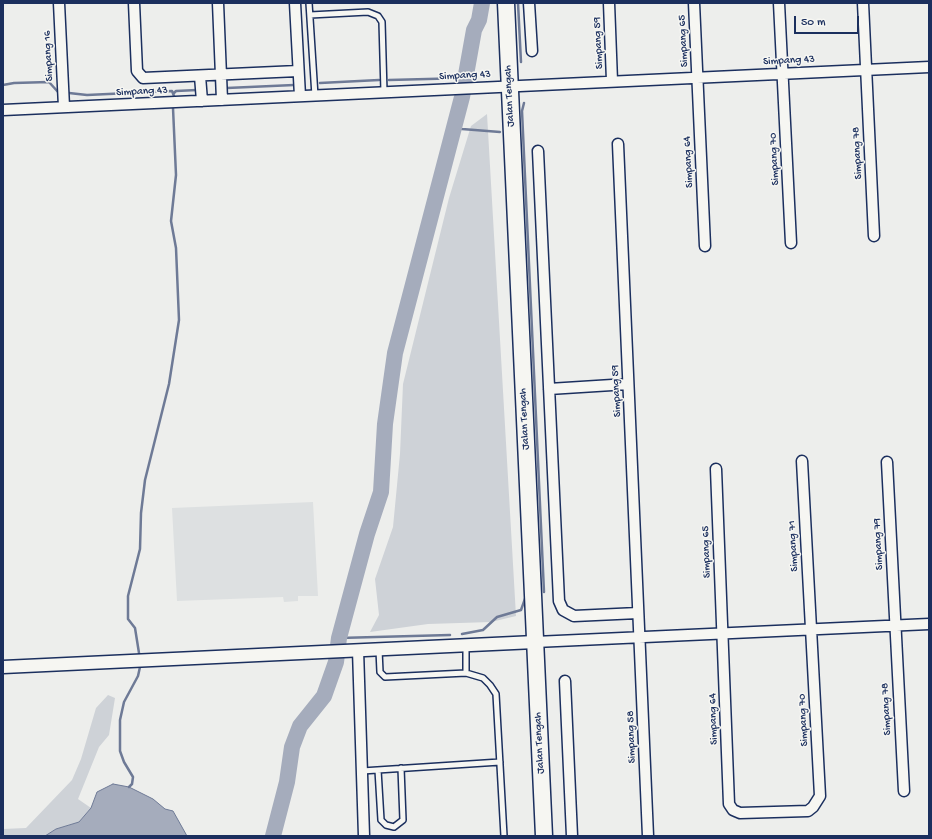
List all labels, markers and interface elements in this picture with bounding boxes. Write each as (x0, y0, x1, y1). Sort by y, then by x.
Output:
scale bar (796, 8, 861, 34)
street label: Simpang 65 (676, 15, 692, 67)
text: 50 m (801, 16, 826, 30)
street label: Simpang 59 (591, 17, 607, 69)
street label: Simpang 16 (41, 30, 57, 82)
street label: Simpang 43 (763, 53, 815, 69)
street label: Jalan Tengah (502, 65, 518, 127)
street label: Simpang 43 (439, 68, 491, 84)
street label: Simpang 43 (116, 84, 168, 100)
street label: Simpang 78 (850, 126, 866, 180)
street label: Simpang 70 (767, 132, 783, 186)
street label: Simpang 64 (681, 136, 697, 188)
street label: Simpang 59 (609, 365, 625, 417)
street label: Jalan Tengah (517, 388, 533, 450)
street label: Simpang 79 (871, 518, 887, 570)
street label: Simpang 71 (786, 520, 802, 572)
street label: Simpang 65 (699, 526, 715, 578)
street label: Simpang 78 (879, 682, 895, 736)
street label: Simpang 64 (707, 693, 721, 745)
street label: Simpang 70 (796, 693, 812, 747)
street label: Simpang 58 (624, 710, 640, 764)
street label: Jalan Tengah (532, 712, 548, 774)

